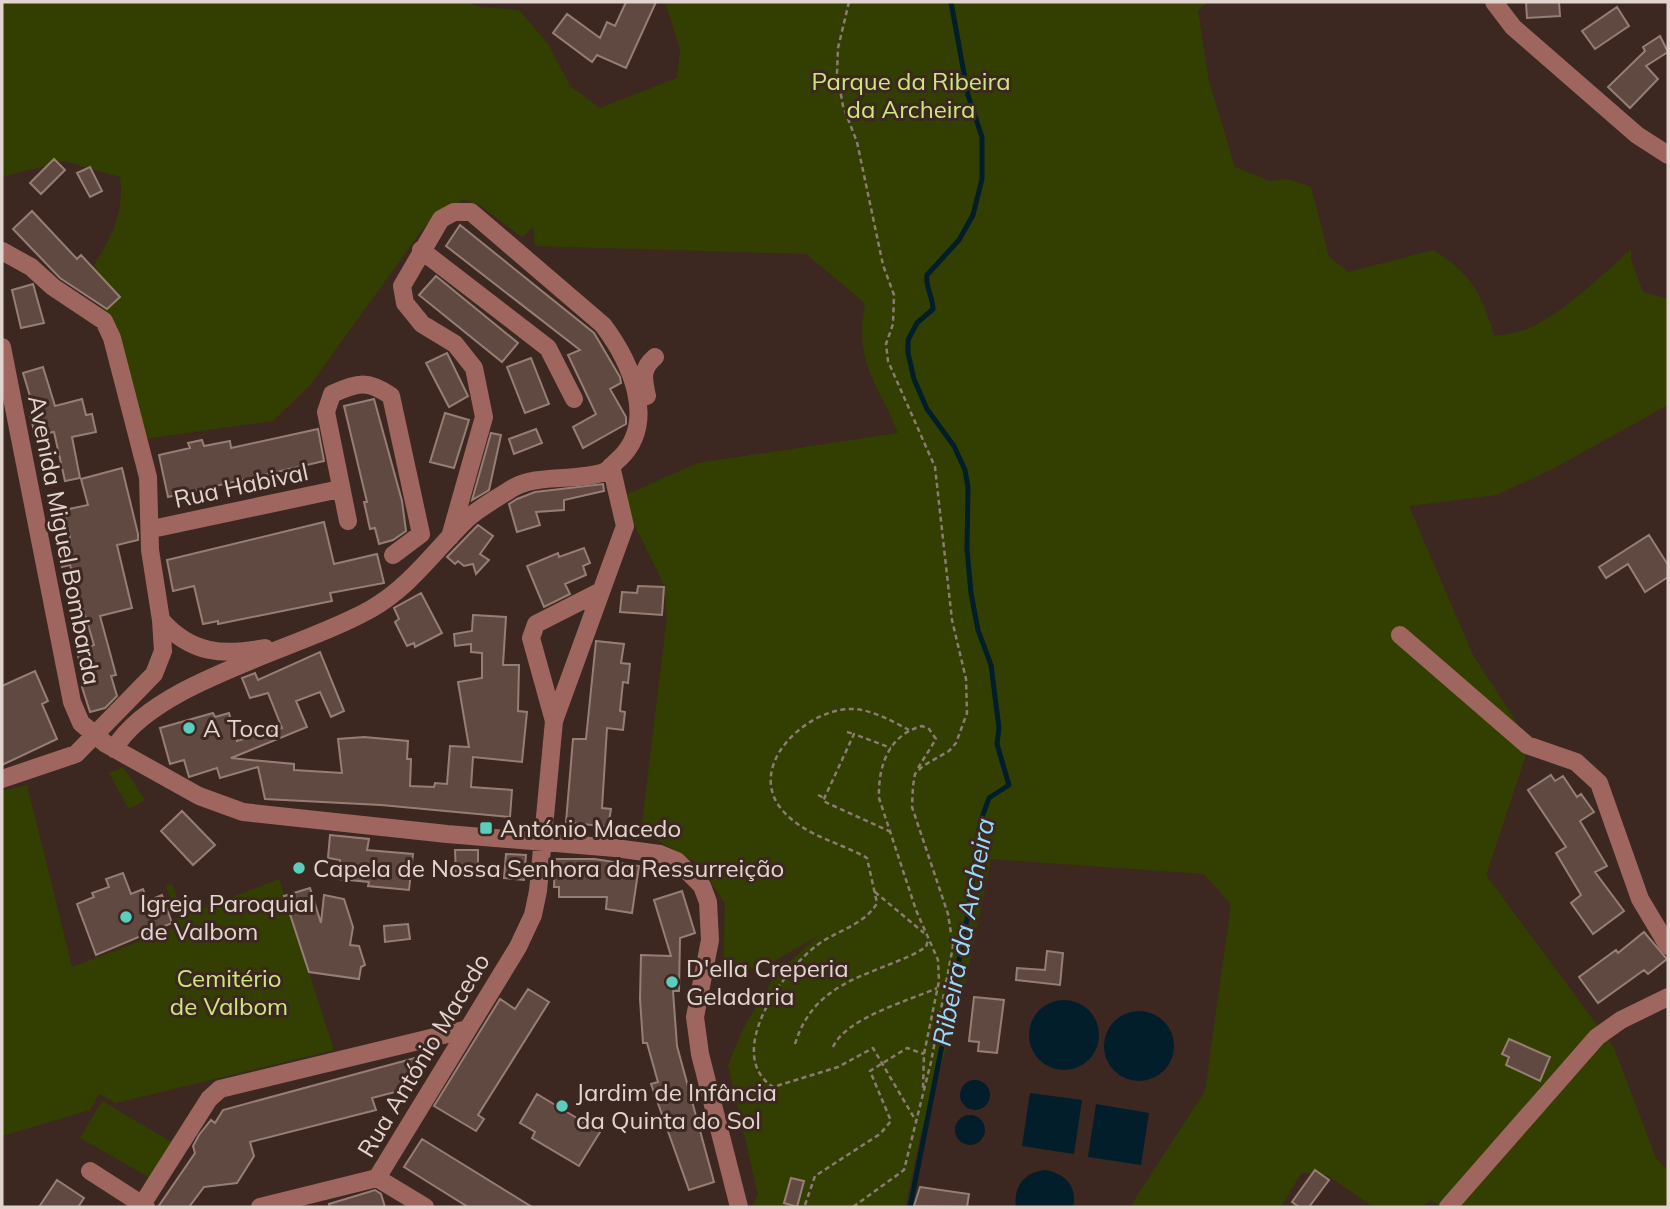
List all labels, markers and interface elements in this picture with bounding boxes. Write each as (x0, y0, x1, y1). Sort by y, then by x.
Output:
park label: Parque da Ribeira da Archeira (811, 66, 1011, 124)
street label: Avenida Miguel Bombarda (22, 393, 108, 687)
street label: Rua Habival (171, 456, 311, 514)
place label: A Toca (203, 713, 279, 743)
marker: A Toca (181, 720, 197, 736)
place label: António Macedo (500, 813, 681, 843)
water label: Ribeira da Archeira (925, 815, 1001, 1049)
marker: António Macedo (478, 820, 494, 836)
place label: Capela de Nossa Senhora da Ressurreição (313, 853, 784, 883)
marker: Capela de Nossa Senhora da Ressurreição (291, 860, 307, 876)
place label: Igreja Paroquial de Valbom (140, 888, 314, 946)
marker: Igreja Paroquial de Valbom (118, 909, 134, 925)
street label: Rua António Macedo (350, 948, 496, 1162)
place label: D'ella Creperia Geladaria (686, 953, 849, 1011)
park label: Cemitério de Valbom (170, 963, 288, 1021)
marker: D'ella Creperia Geladaria (664, 974, 680, 990)
place label: Jardim de Infância da Quinta do Sol (576, 1077, 777, 1135)
marker: Jardim de Infância da Quinta do Sol (554, 1098, 570, 1114)

